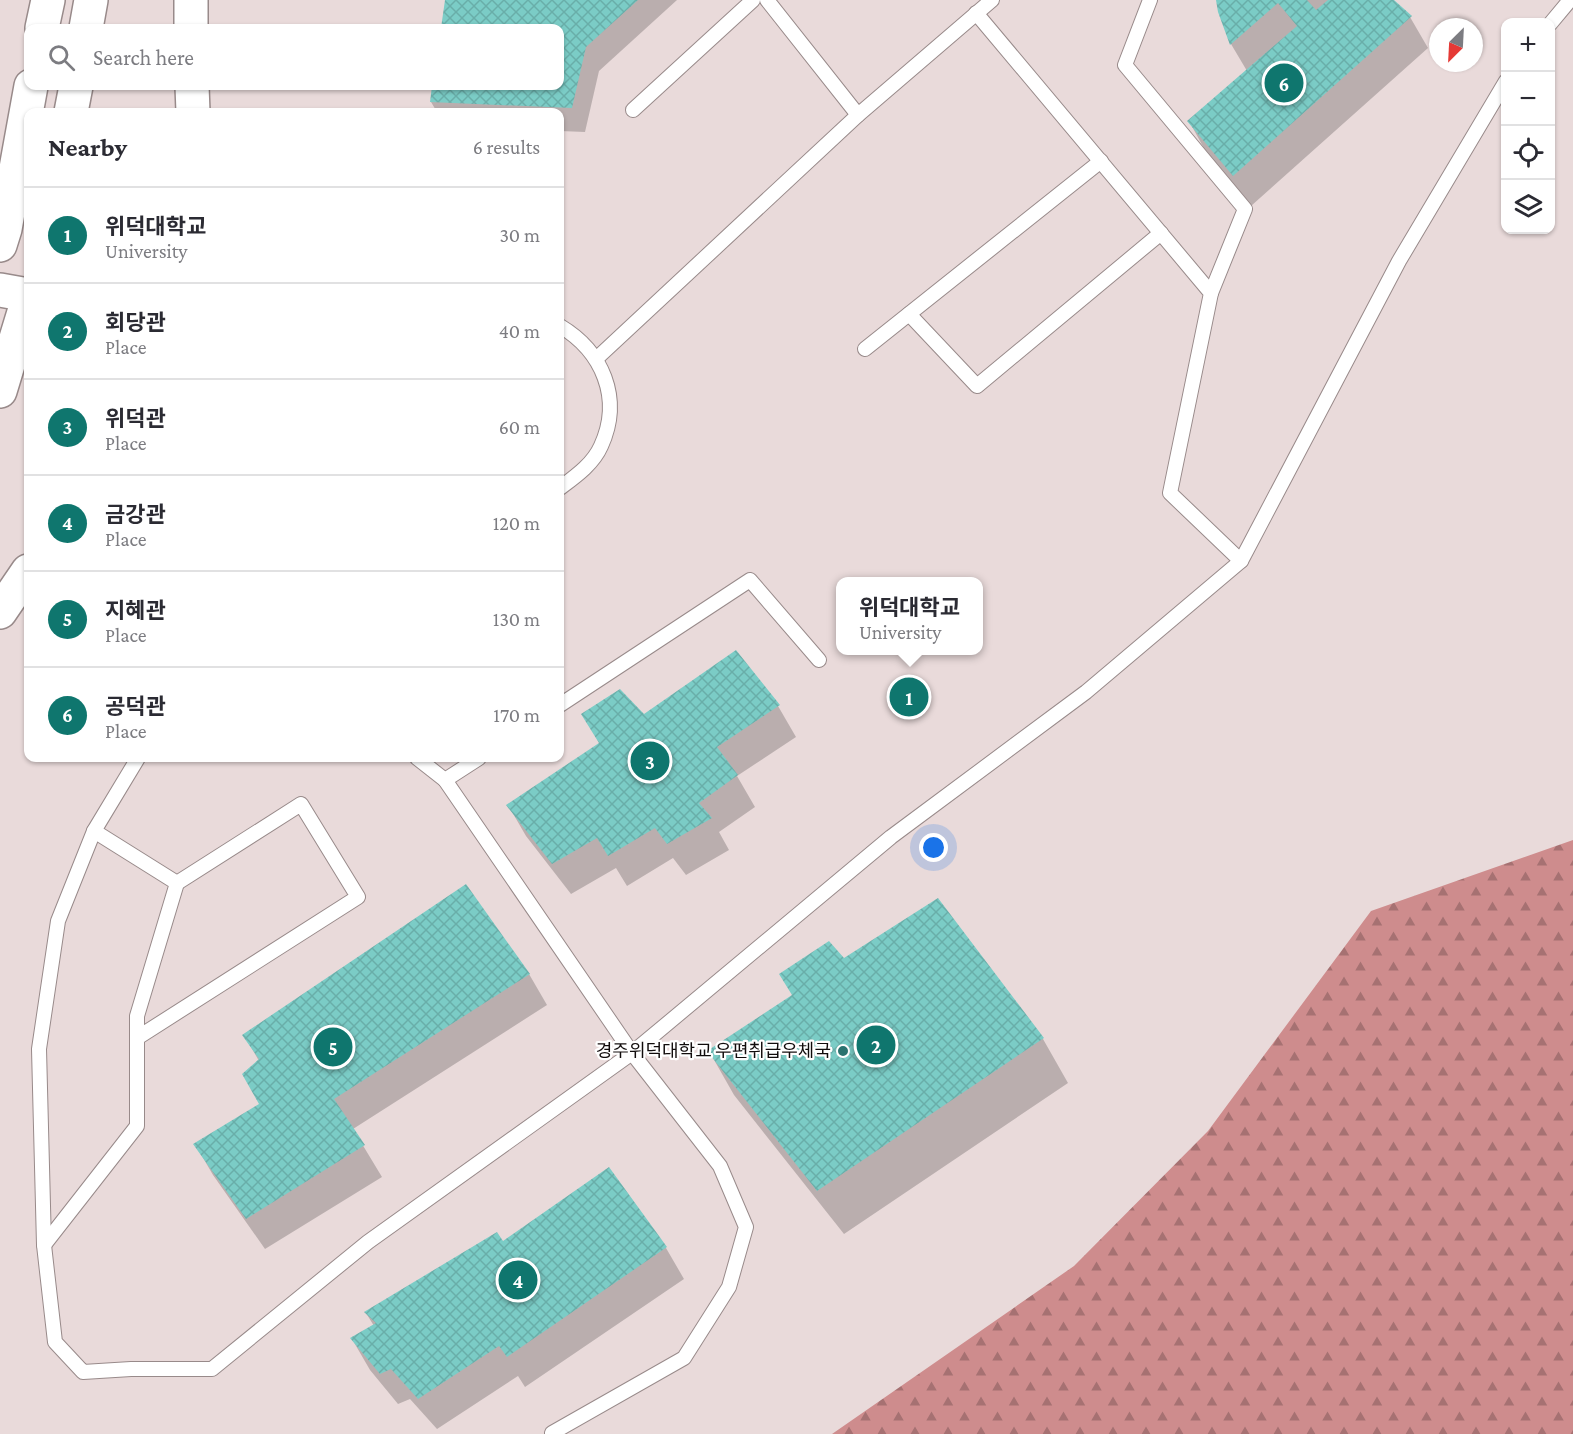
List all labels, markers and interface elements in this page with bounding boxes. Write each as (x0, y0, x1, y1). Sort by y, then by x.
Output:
north arrow (1429, 18, 1483, 72)
map controls (1501, 18, 1555, 234)
button: + (1501, 18, 1555, 72)
search box (24, 24, 564, 90)
icon: search (45, 41, 78, 74)
text: Search here (93, 45, 194, 70)
pin: 6 (1264, 60, 1304, 106)
button: − (1501, 72, 1555, 126)
button: locate (1501, 126, 1555, 180)
text: Nearby (48, 133, 127, 162)
text: 6 results (473, 136, 540, 158)
button: layers (1501, 180, 1555, 234)
text: 위덕대학교 (105, 214, 206, 239)
text: 1 (64, 224, 71, 246)
text: 30 m (499, 224, 540, 246)
text: University (105, 240, 188, 262)
text: 회당관 (105, 310, 166, 335)
text: 2 (62, 320, 73, 342)
text: 40 m (499, 320, 540, 342)
text: Place (105, 336, 147, 358)
text: 위덕관 (105, 406, 166, 431)
text: 3 (63, 416, 72, 438)
text: 60 m (499, 416, 540, 438)
text: Place (105, 432, 147, 454)
text: 금강관 (105, 502, 166, 527)
text: 4 (62, 512, 73, 534)
text: 120 m (493, 512, 540, 534)
text: Place (105, 528, 147, 550)
popup (836, 577, 983, 655)
text: 위덕대학교 (859, 595, 960, 620)
text: 지혜관 (105, 598, 166, 623)
text: 5 (63, 608, 72, 630)
text: 130 m (493, 608, 540, 630)
text: University (859, 621, 941, 643)
text: Place (105, 624, 147, 646)
pin: 1 (890, 674, 928, 720)
text: 공덕관 (105, 694, 166, 719)
text: 6 (62, 704, 73, 726)
text: 170 m (493, 704, 540, 726)
text: Place (105, 720, 147, 742)
pin: 3 (630, 738, 670, 783)
your location (919, 833, 948, 862)
pin: 2 (856, 1022, 896, 1068)
pin: 5 (314, 1024, 352, 1070)
place label: 경주위덕대학교 우편취급우체국 (596, 1041, 831, 1061)
marker: 경주위덕대학교 우편취급우체국 (836, 1044, 850, 1058)
pin: 4 (498, 1258, 538, 1302)

